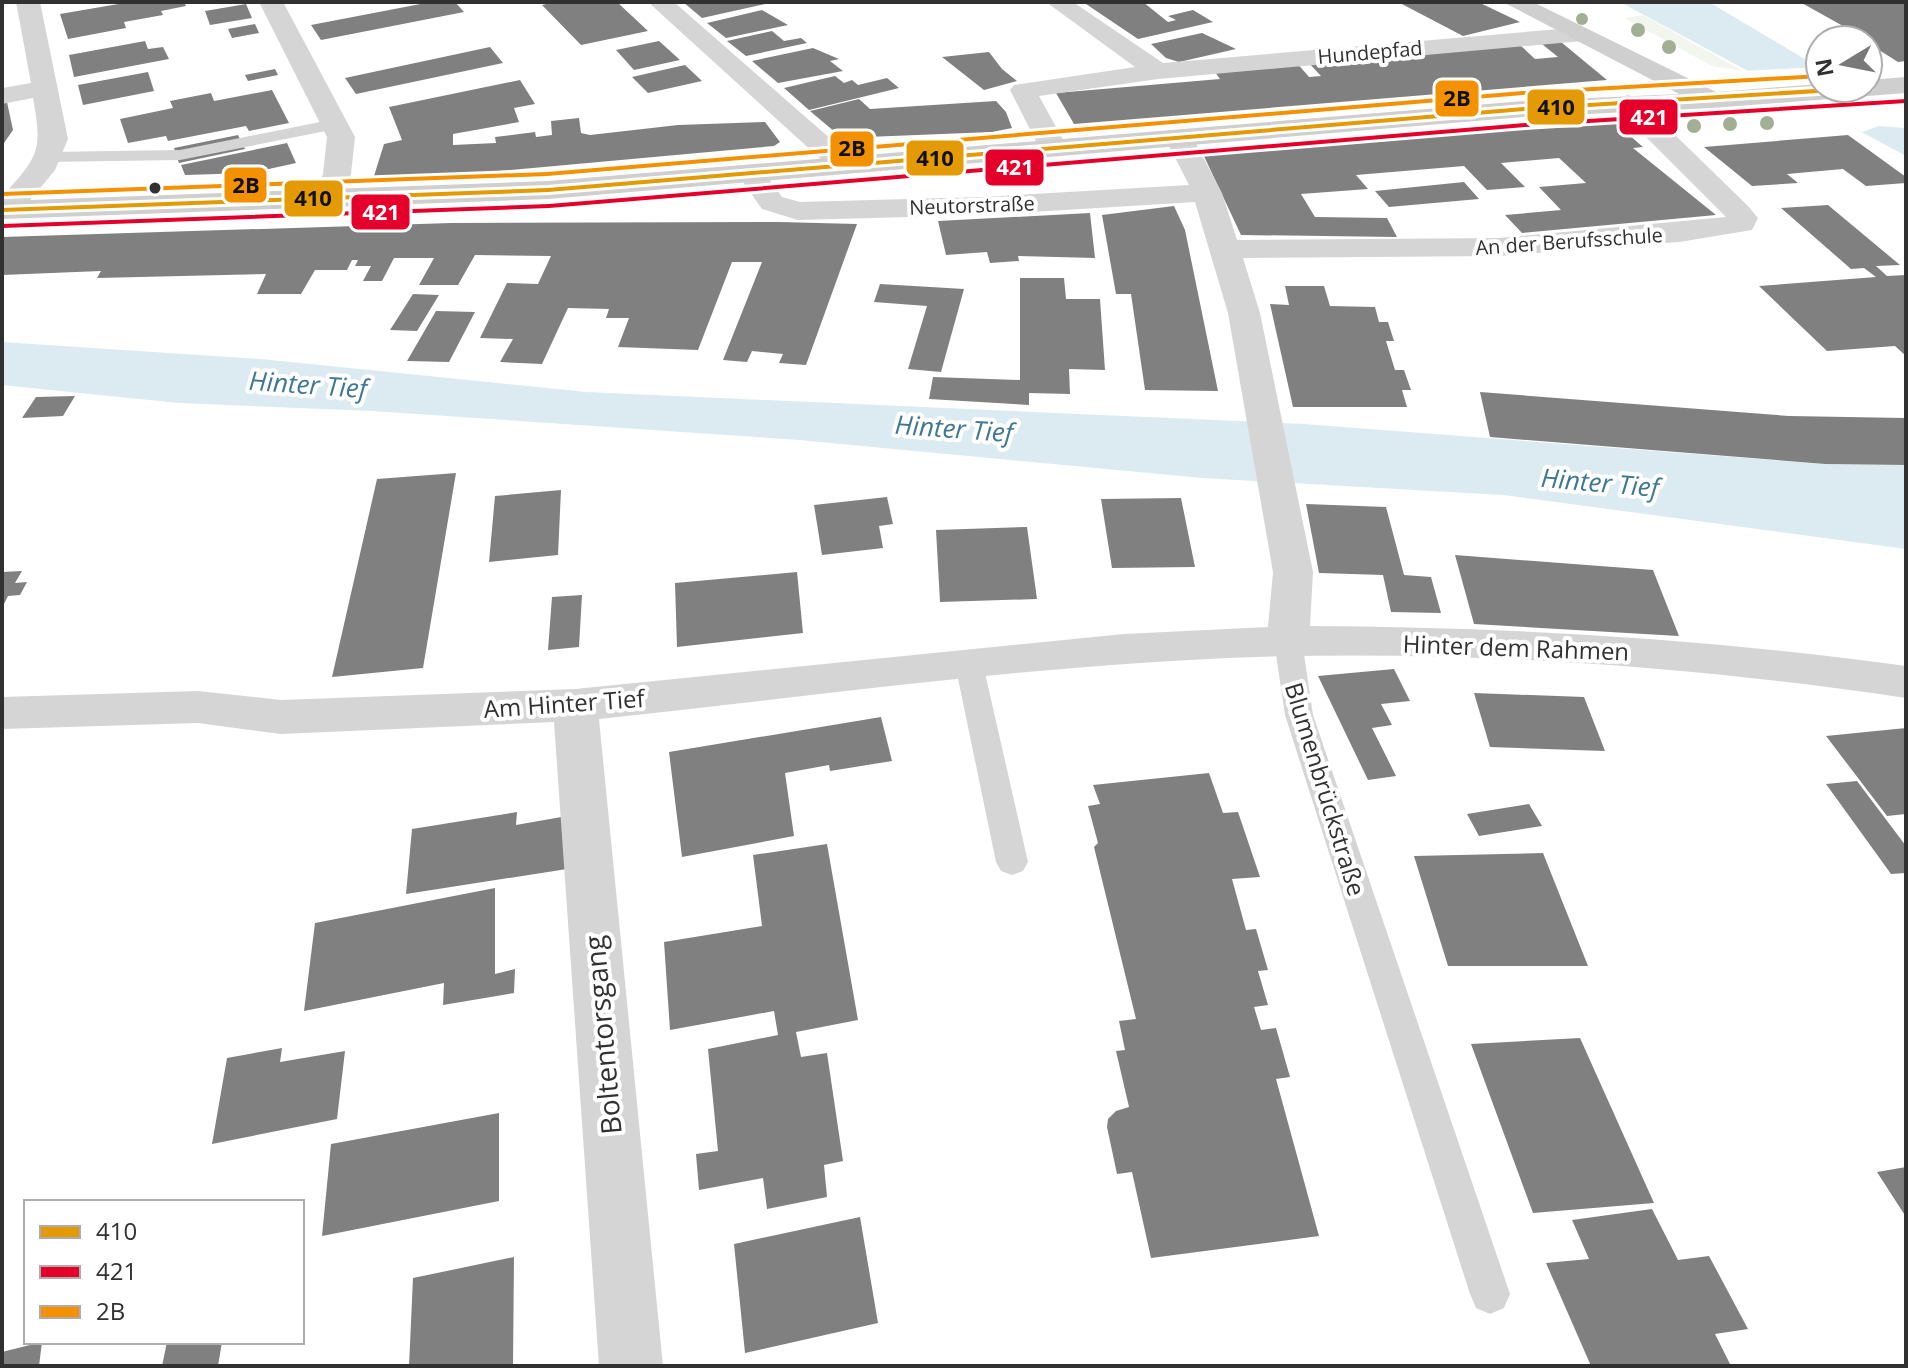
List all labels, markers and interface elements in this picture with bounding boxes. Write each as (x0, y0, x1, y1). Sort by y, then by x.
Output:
north arrow (1804, 24, 1884, 104)
street label: Hundepfad (1316, 34, 1424, 70)
text: N (1807, 56, 1840, 79)
line badge: 2B (1434, 79, 1480, 118)
text: 2B (1443, 82, 1471, 112)
line badge: 410 (1526, 88, 1586, 126)
text: 410 (1537, 91, 1575, 121)
line badge: 421 (1618, 98, 1679, 136)
text: 421 (1630, 101, 1668, 131)
line badge: 2B (829, 130, 875, 168)
text: 2B (838, 132, 866, 162)
line badge: 410 (905, 139, 965, 177)
text: 410 (916, 142, 954, 172)
line badge: 421 (984, 148, 1045, 187)
text: 421 (996, 151, 1034, 181)
line badge: 2B (223, 166, 268, 204)
text: 2B (232, 169, 260, 199)
line badge: 410 (283, 179, 344, 218)
unlabelled marker (147, 180, 163, 196)
text: 410 (294, 182, 332, 212)
street label: Neutorstraße (909, 189, 1035, 221)
line badge: 421 (350, 193, 411, 231)
text: 421 (362, 196, 400, 226)
street label: An der Berufsschule (1474, 221, 1664, 261)
water label: Hinter Tief (248, 362, 372, 406)
water label: Hinter Tief (894, 406, 1018, 450)
water label: Hinter Tief (1539, 459, 1664, 505)
street label: Hinter dem Rahmen (1402, 627, 1630, 667)
street label: Blumenbrückstraße (1278, 678, 1374, 900)
street label: Am Hinter Tief (483, 681, 647, 725)
street label: Boltentorsgang (574, 934, 630, 1136)
legend (24, 1200, 304, 1344)
text: 410 (96, 1214, 137, 1247)
text: 421 (96, 1254, 137, 1287)
text: 2B (96, 1294, 125, 1327)

